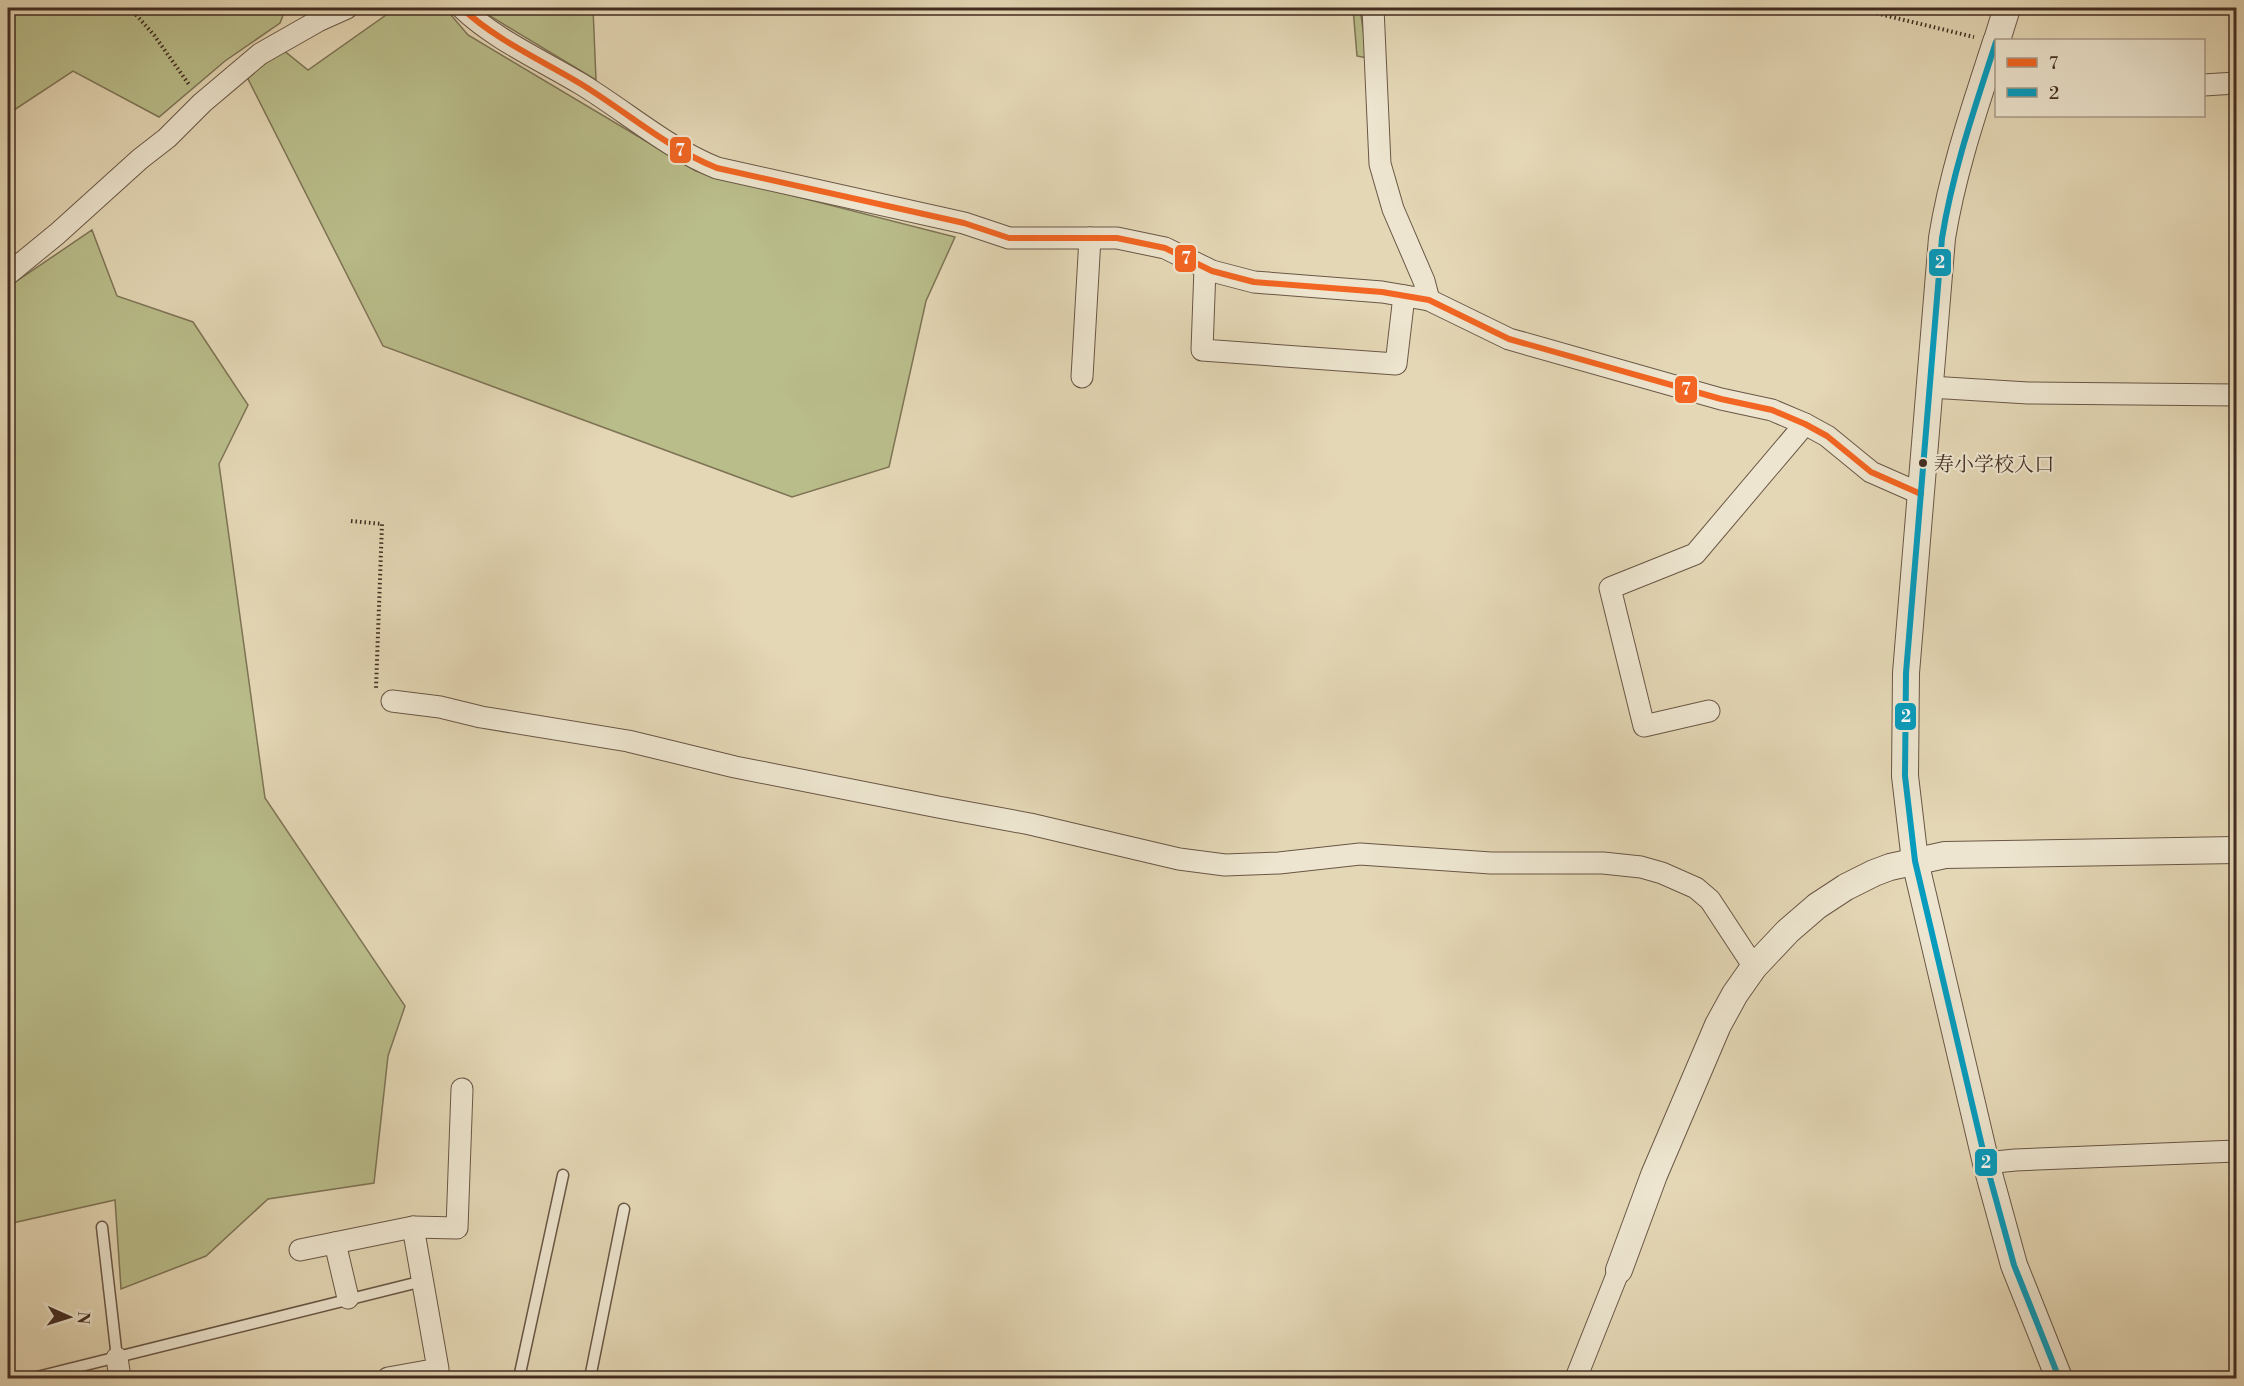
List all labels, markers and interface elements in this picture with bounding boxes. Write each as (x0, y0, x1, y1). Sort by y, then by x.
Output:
legend (1995, 39, 2205, 117)
text: 7 (2049, 52, 2058, 75)
text: 2 (2049, 82, 2059, 105)
line badge: 7 (669, 136, 692, 164)
text: 7 (675, 141, 685, 161)
line badge: 7 (1174, 244, 1197, 273)
line badge: 2 (1928, 248, 1952, 277)
text: 7 (1181, 249, 1191, 269)
text: 2 (1935, 253, 1945, 273)
line badge: 7 (1674, 375, 1698, 404)
text: 7 (1681, 380, 1691, 400)
place label: 寿小学校入口 (1934, 453, 2054, 478)
marker: 寿小学校入口 (1917, 457, 1929, 469)
line badge: 2 (1894, 702, 1917, 731)
text: 2 (1901, 707, 1911, 727)
line badge: 2 (1974, 1148, 1998, 1177)
text: 2 (1981, 1153, 1991, 1173)
north arrow (39, 1287, 99, 1347)
text: N (73, 1311, 93, 1325)

